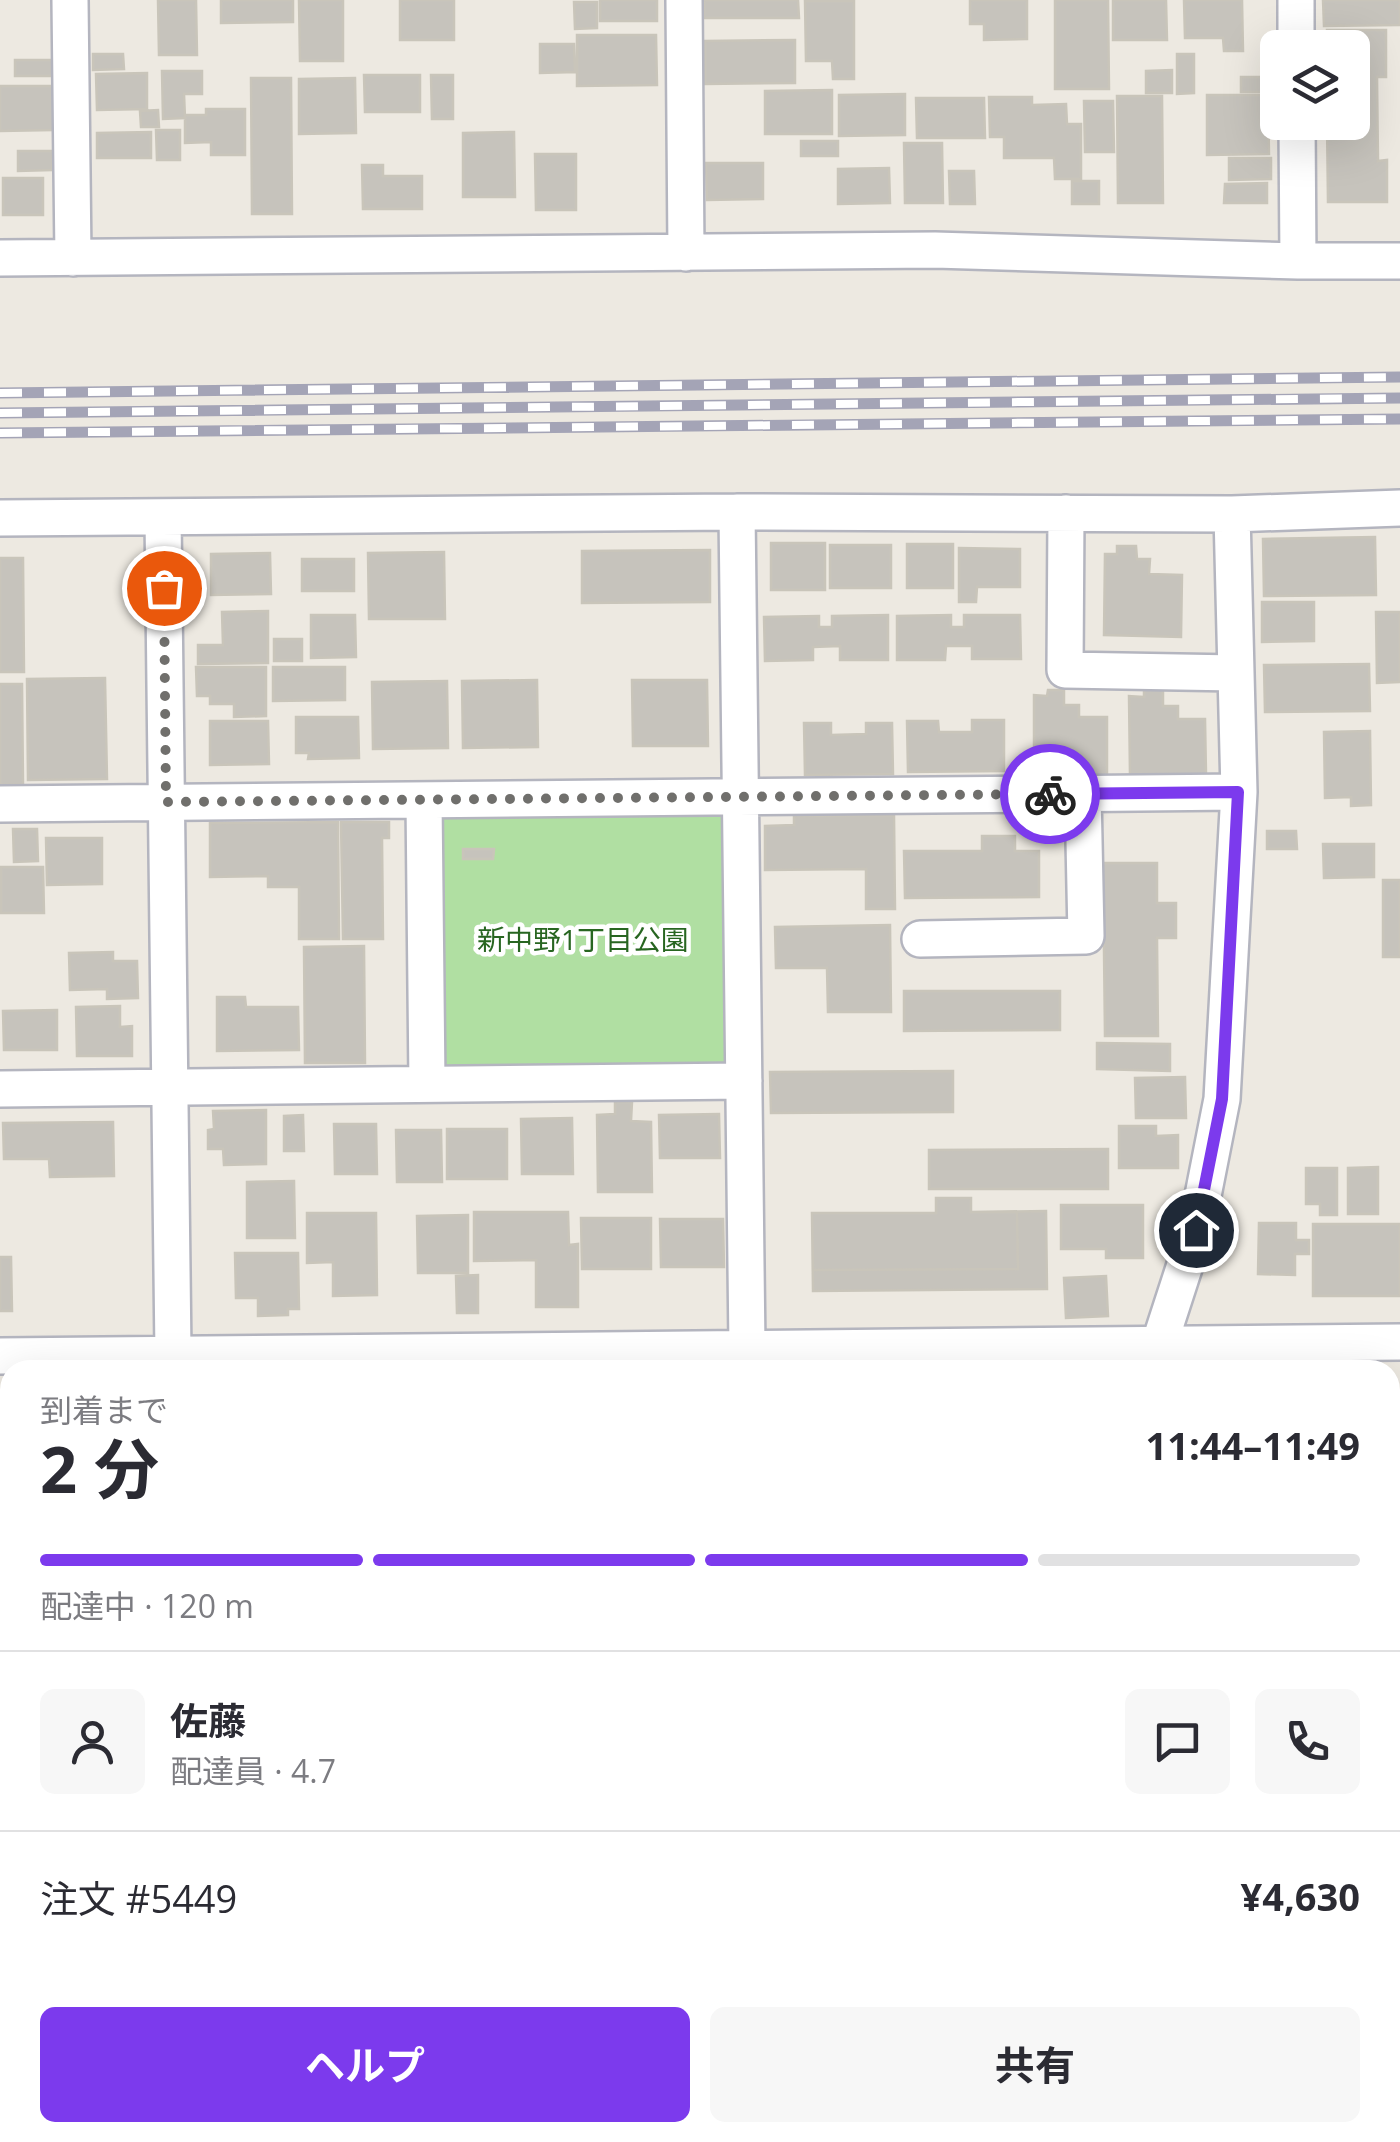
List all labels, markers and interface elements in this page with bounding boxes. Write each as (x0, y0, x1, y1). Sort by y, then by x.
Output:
map controls (1260, 30, 1370, 140)
button: layers (1260, 30, 1370, 140)
pin (122, 546, 207, 631)
icon: bag (137, 561, 192, 616)
courier (1000, 744, 1100, 844)
icon: bike (1023, 767, 1078, 822)
park label: 新中野1丁目公園 (477, 920, 689, 958)
pin (1154, 1188, 1239, 1273)
icon: home (1169, 1203, 1224, 1258)
text: 到着まで (40, 1388, 168, 1431)
text: 11:44–11:49 (1146, 1419, 1360, 1471)
text: 2 分 (40, 1424, 159, 1512)
text: 配達中 · 120 m (40, 1584, 254, 1627)
button: person (40, 1689, 145, 1794)
button: chat (1125, 1689, 1230, 1794)
button: phone (1255, 1689, 1360, 1794)
text: 佐藤 (170, 1694, 246, 1746)
text: 配達員 · 4.7 (170, 1749, 336, 1792)
text: ¥4,630 (1241, 1870, 1360, 1922)
text: 注文 #5449 (40, 1872, 237, 1924)
button: ヘルプ (40, 2007, 690, 2122)
button: 共有 (710, 2007, 1360, 2122)

